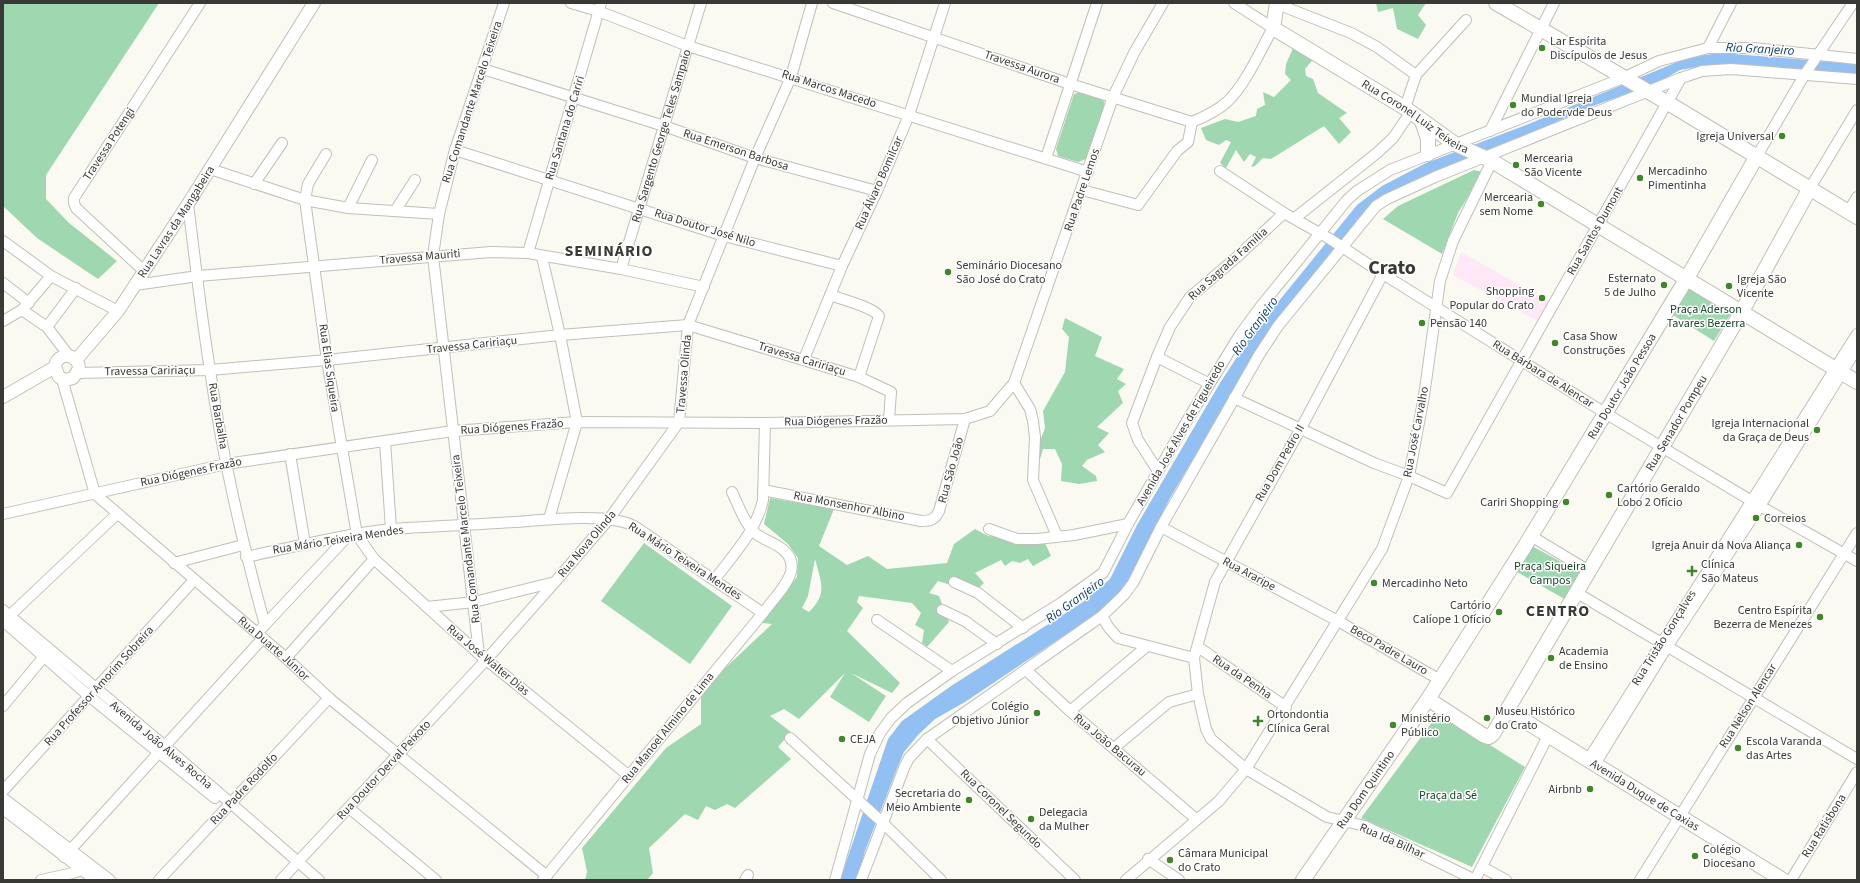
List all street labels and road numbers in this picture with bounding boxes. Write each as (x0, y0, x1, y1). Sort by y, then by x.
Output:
street label: Rua Comandante Marcelo Teixeira (438, 19, 506, 185)
street label: Travessa Aurora (982, 46, 1062, 88)
street label: Rua Sargento George Teles Sampaio (627, 47, 695, 225)
street label: Rua Marcos Macedo (779, 66, 879, 112)
street label: Rua Santana do Cariri (541, 74, 589, 182)
street label: Rua Coronel Luiz Teixeira (1359, 75, 1471, 158)
street label: Travessa Potengi (79, 104, 139, 184)
street label: Rua Emerson Barbosa (681, 125, 791, 175)
street label: Rua Álvaro Bomilcar (851, 133, 908, 233)
street label: Rua Padre Lemos (1060, 146, 1104, 234)
street label: Rua Lavras da Mangabeira (133, 162, 219, 281)
street label: Rua Santos Dumont (1563, 184, 1627, 278)
street label: Rua Doutor José Nilo (652, 205, 758, 251)
street label: Rua Sagrada Família (1184, 224, 1272, 304)
street label: Travessa Mauriti (379, 245, 461, 269)
street label: Rua Elias Siqueira (314, 323, 344, 413)
street label: Rua Doutor João Pessoa (1583, 330, 1660, 442)
street label: Travessa Caririaçu (426, 332, 518, 358)
street label: Travessa Olinda (672, 334, 696, 414)
street label: Rua Bárbara de Alencar (1489, 336, 1598, 413)
street label: Travessa Caririaçu (756, 338, 848, 380)
street label: Avenida José Alves de Figueiredo (1132, 357, 1230, 509)
street label: Travessa Caririaçu (104, 362, 196, 380)
street label: Rua Senador Pompeu (1641, 372, 1711, 474)
street label: Rua Barbalha (204, 381, 232, 451)
street label: Rua José Carvalho (1399, 385, 1433, 479)
street label: Rua Diógenes Frazão (784, 412, 888, 430)
street label: Rua Diógenes Frazão (460, 415, 564, 439)
street label: Rua Dom Pedro II (1251, 421, 1309, 505)
street label: Rua São João (934, 435, 968, 505)
street label: Rua Diógenes Frazão (139, 453, 243, 491)
street label: Rua Comandante Marcelo Teixeira (447, 454, 485, 624)
street label: Rua Monsenhor Albino (792, 487, 906, 525)
street label: Rua Nova Olinda (554, 507, 620, 581)
street label: Rua Mário Teixeira Mendes (625, 518, 745, 604)
street label: Rua Mário Teixeira Mendes (271, 521, 405, 559)
street label: Rua Araripe (1219, 553, 1279, 595)
street label: Rua Tristão Gonçalves (1628, 587, 1700, 689)
street label: Rua Duarte Júnior (234, 612, 314, 685)
street label: Rua José Walter Dias (443, 620, 533, 700)
street label: Beco Padre Lauro (1347, 621, 1431, 679)
street label: Rua Professor Amorim Sobreira (40, 622, 158, 750)
street label: Rua da Penha (1209, 651, 1275, 703)
street label: Rua Nelson Alencar (1715, 660, 1781, 752)
street label: Rua Manoel Almino de Lima (618, 669, 718, 787)
street label: Avenida João Alves Rocha (106, 697, 216, 793)
street label: Rua João Bacurau (1070, 709, 1150, 781)
street label: Rua Doutor Derval Peixoto (333, 716, 435, 824)
street label: Rua Dom Quintino (1332, 747, 1399, 832)
street label: Rua Padre Rodolfo (206, 749, 282, 829)
street label: Avenida Duque de Caxias (1587, 755, 1703, 835)
street label: Rua Coronel Segundo (956, 765, 1046, 853)
street label: Rua Ratisbona (1798, 791, 1850, 861)
street label: Rua Ida Bilhar (1357, 819, 1428, 863)

